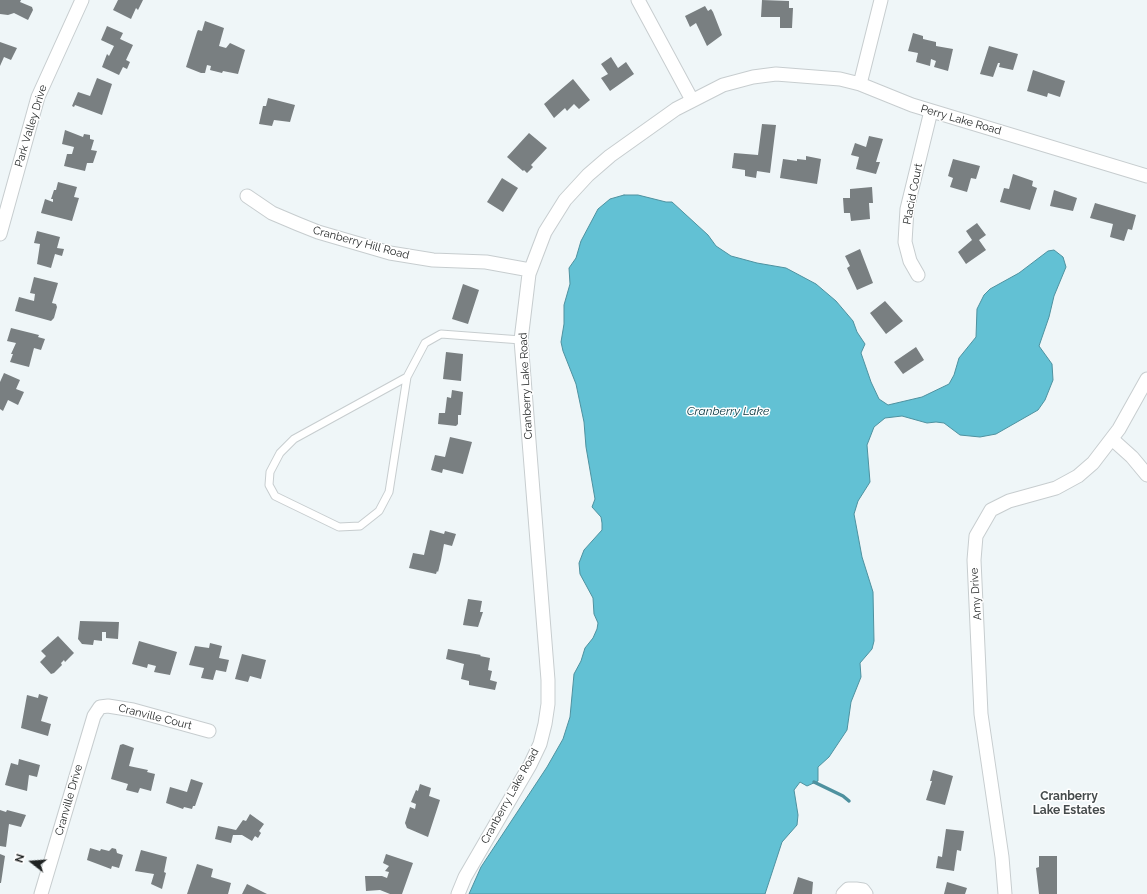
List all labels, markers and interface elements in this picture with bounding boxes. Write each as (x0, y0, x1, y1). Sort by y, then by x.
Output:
street label: Park Valley Drive (12, 83, 50, 169)
street label: Perry Lake Road (919, 102, 1003, 138)
street label: Placid Court (901, 162, 925, 226)
street label: Cranberry Hill Road (311, 224, 411, 262)
street label: Cranberry Lake Road (517, 332, 535, 440)
water label: Cranberry Lake (687, 404, 769, 418)
street label: Amy Drive (968, 567, 984, 621)
street label: Cranville Court (117, 701, 193, 733)
street label: Cranberry Lake Road (478, 746, 542, 846)
street label: Cranville Drive (53, 763, 85, 837)
district label: Cranberry Lake Estates (1033, 789, 1105, 817)
north arrow (12, 842, 52, 882)
text: N (13, 852, 27, 864)

